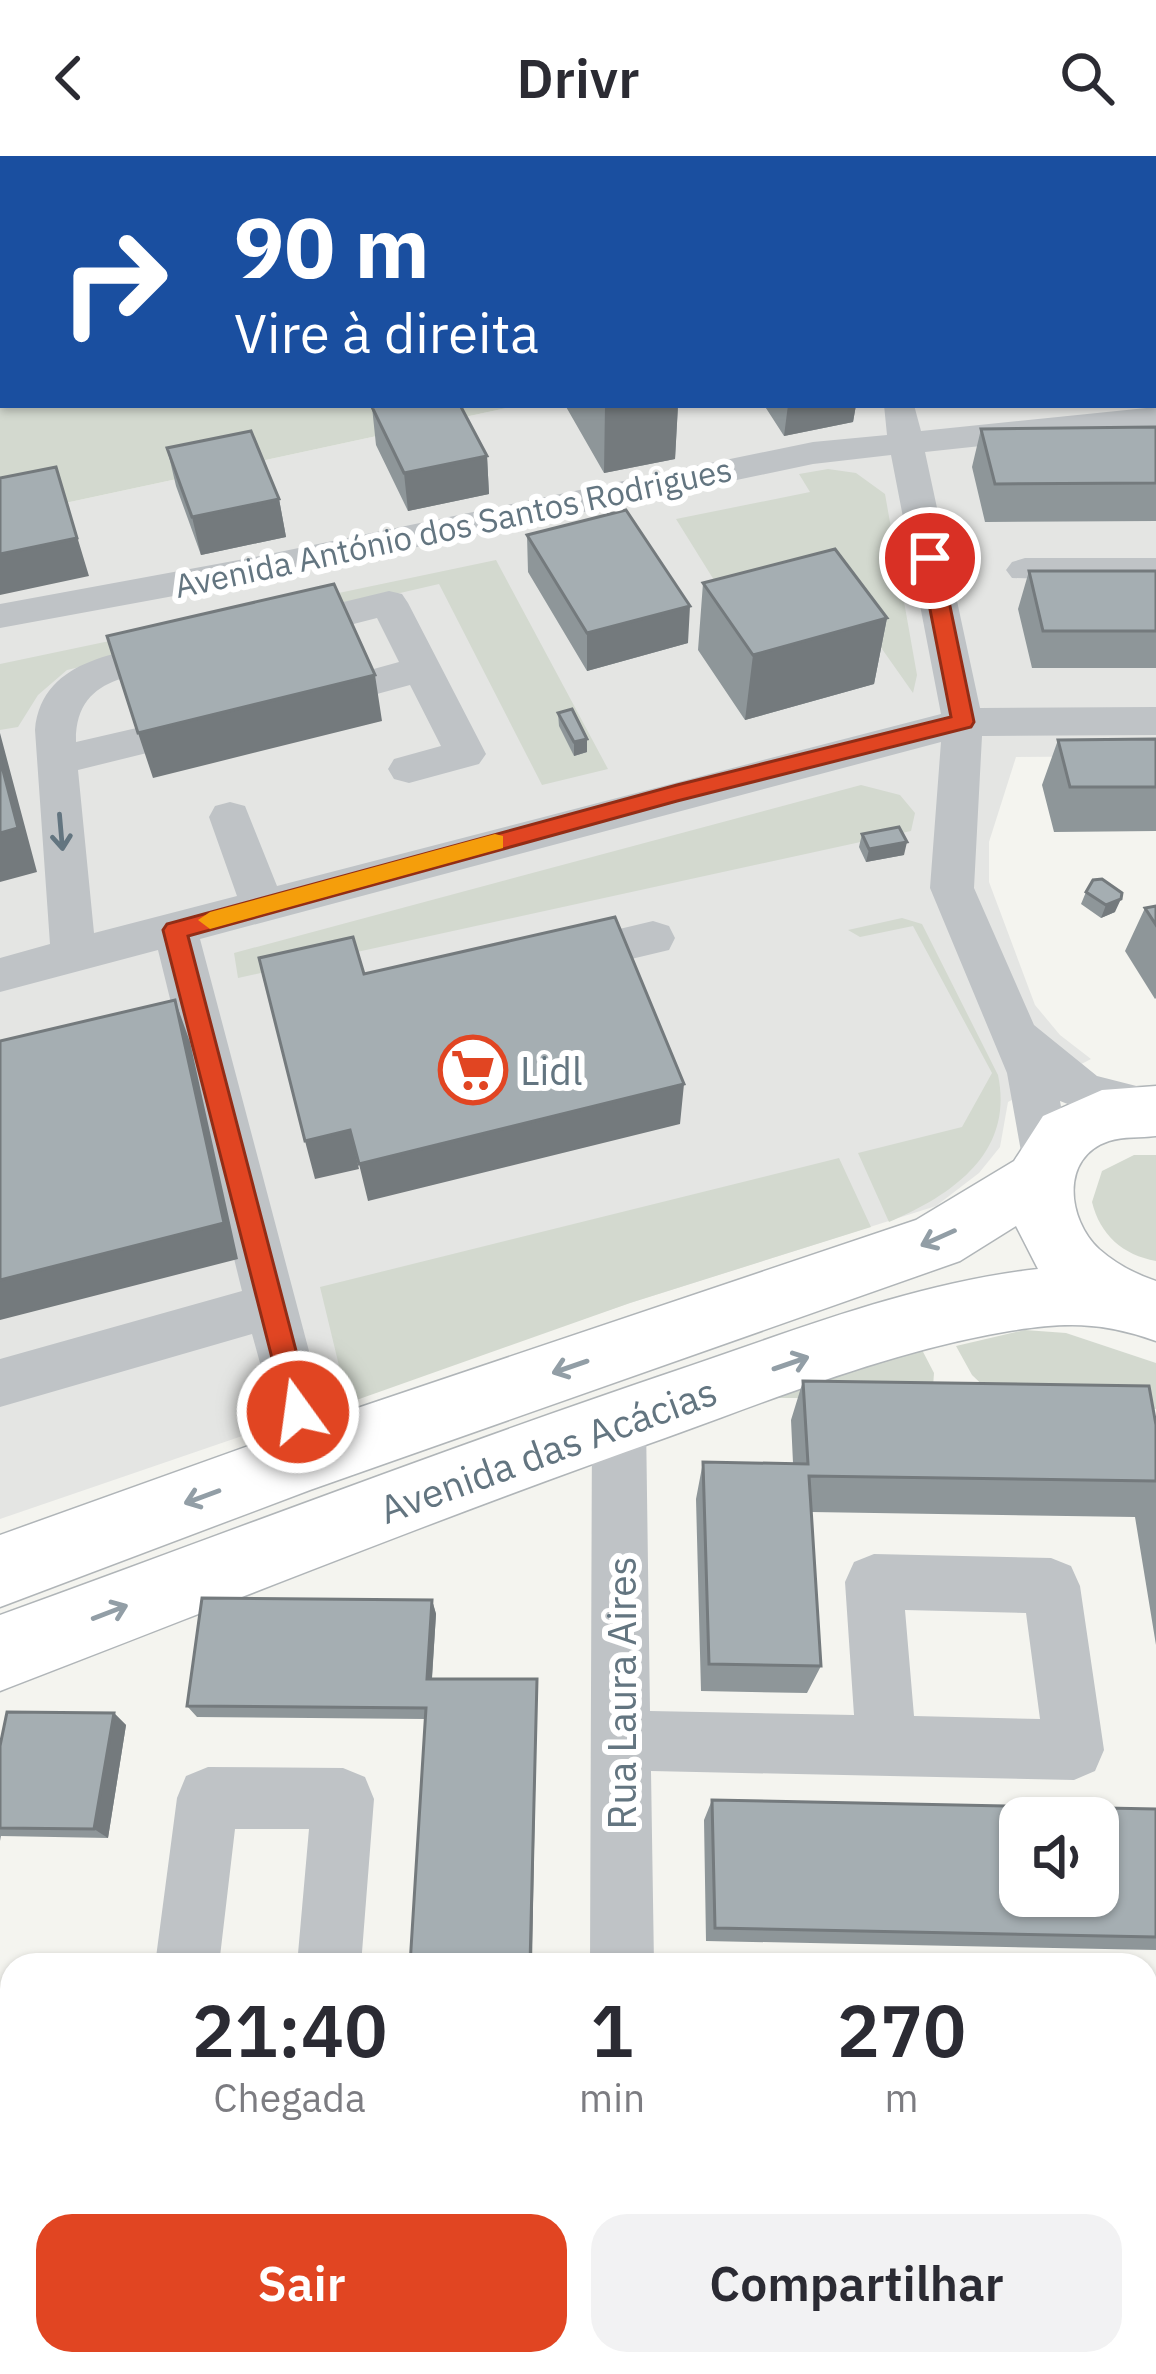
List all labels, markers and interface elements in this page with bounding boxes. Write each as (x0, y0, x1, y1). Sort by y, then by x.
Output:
text: Drivr (517, 43, 639, 113)
icon: back (36, 45, 102, 111)
icon: search (1054, 45, 1120, 111)
text: 90 m (234, 192, 430, 301)
icon: right (36, 204, 192, 360)
text: Vire à direita (234, 298, 539, 368)
street label: Avenida António dos Santos Rodrigues (170, 447, 736, 607)
pin (879, 507, 981, 609)
icon: arrive (897, 525, 963, 591)
one-way arrow (50, 812, 73, 851)
supermarket icon: Lidl (438, 1035, 508, 1105)
place label: Lidl (520, 1045, 583, 1096)
one-way arrow (921, 1229, 957, 1251)
position arrow (235, 1349, 361, 1475)
one-way arrow (772, 1351, 810, 1373)
one-way arrow (552, 1358, 590, 1380)
street label: Avenida das Acácias (372, 1365, 724, 1535)
one-way arrow (184, 1487, 221, 1509)
street label: Rua Laura Aires (596, 1556, 647, 1830)
one-way arrow (90, 1600, 127, 1622)
map controls (999, 1797, 1119, 1917)
button: sound (999, 1797, 1119, 1917)
text: 21:40 (192, 1983, 387, 2077)
text: 1 (590, 1983, 634, 2077)
text: 270 (837, 1983, 966, 2077)
text: Chegada (213, 2072, 366, 2123)
text: min (579, 2072, 645, 2123)
text: m (884, 2072, 919, 2123)
button: Sair (36, 2214, 567, 2352)
button: Compartilhar (591, 2214, 1122, 2352)

